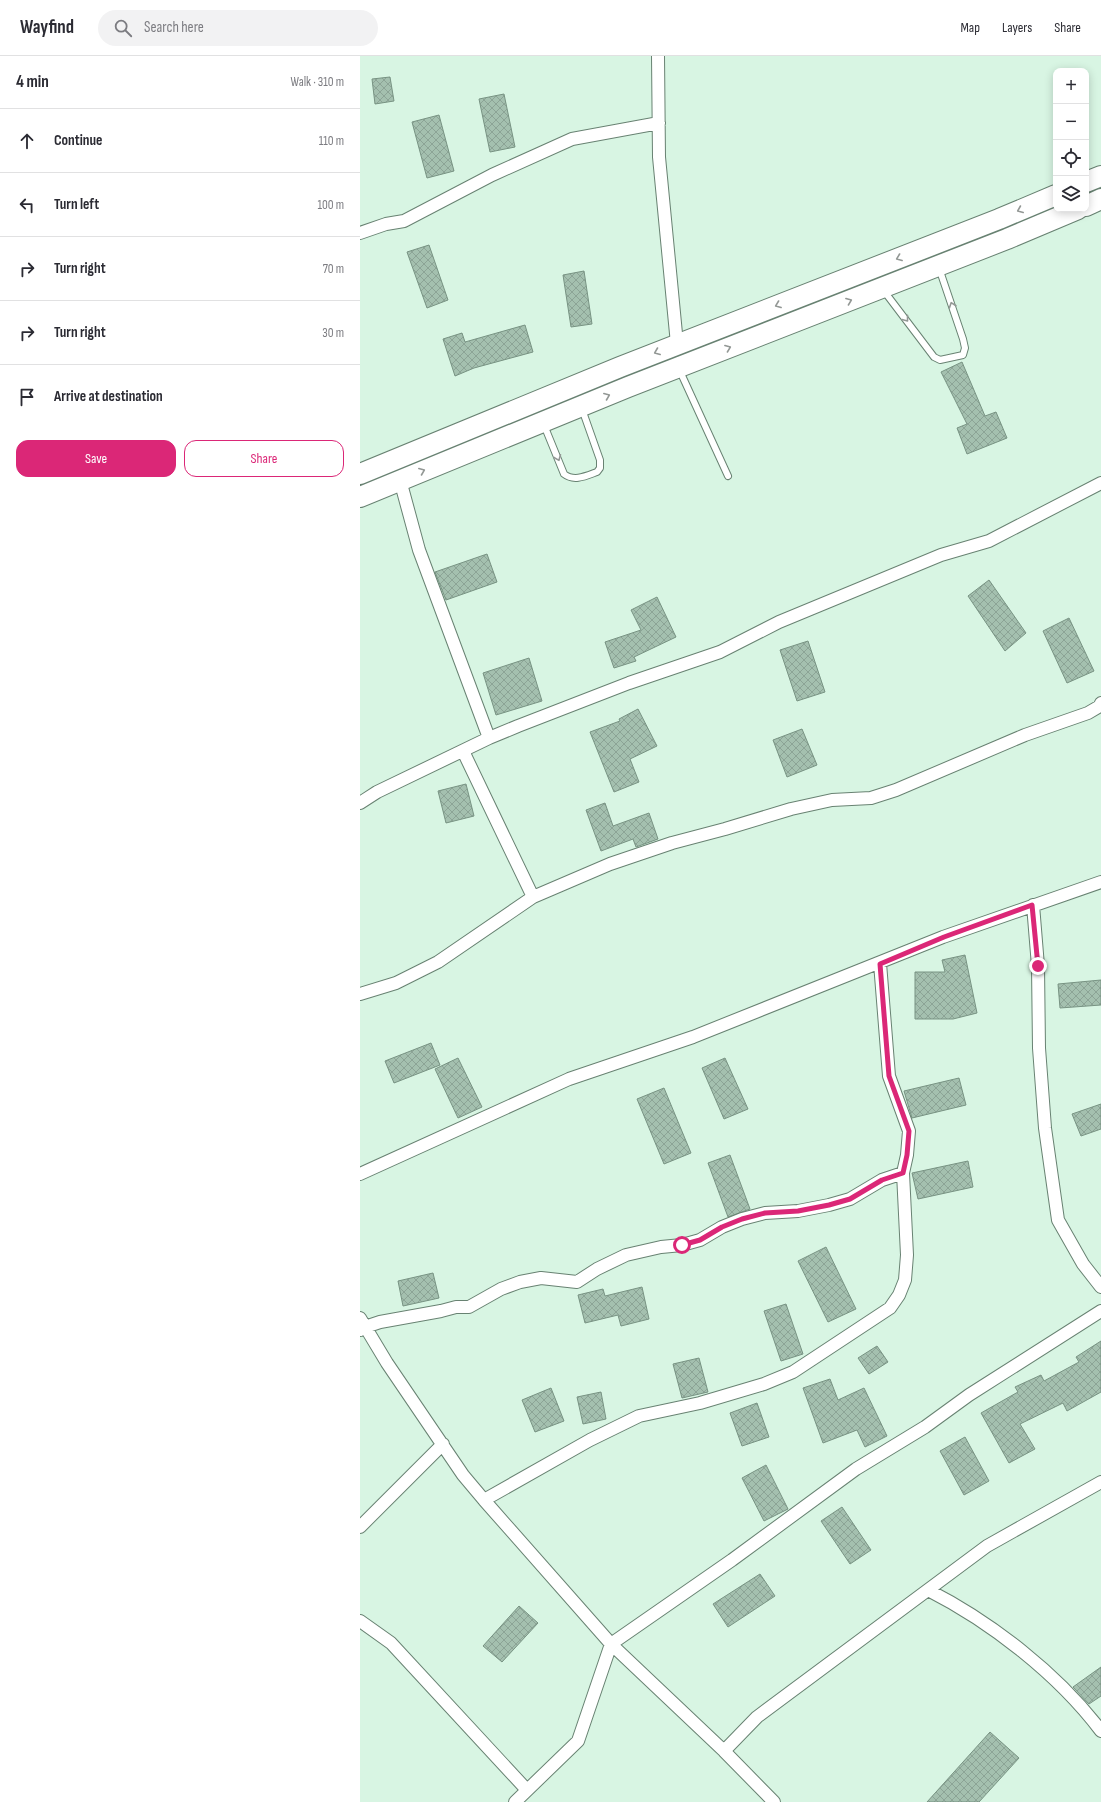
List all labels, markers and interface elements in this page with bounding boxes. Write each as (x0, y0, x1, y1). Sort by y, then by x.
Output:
search box (98, 10, 378, 46)
text: Wayfind (20, 16, 74, 39)
icon: search (112, 17, 134, 39)
text: Search here (144, 18, 204, 37)
text: Map (960, 19, 980, 36)
text: Layers (1002, 19, 1032, 36)
text: Share (1054, 19, 1081, 36)
map controls (1053, 68, 1089, 212)
button: + (1053, 68, 1089, 104)
text: 4 min (16, 72, 49, 92)
text: Walk · 310 m (291, 74, 344, 90)
button: − (1053, 104, 1089, 140)
icon: ahead (16, 130, 38, 152)
text: Continue (54, 131, 103, 150)
text: 110 m (319, 133, 344, 149)
button: locate (1053, 140, 1089, 176)
button: layers (1053, 176, 1089, 212)
icon: left (16, 194, 38, 216)
text: Turn left (54, 195, 99, 214)
text: 100 m (317, 197, 344, 213)
one-way arrow (1017, 205, 1025, 213)
one-way arrow (896, 253, 903, 261)
icon: right (16, 258, 38, 280)
text: Turn right (54, 259, 106, 278)
text: 70 m (323, 261, 344, 277)
one-way arrow (844, 298, 852, 306)
one-way arrow (775, 301, 782, 309)
one-way arrow (948, 302, 957, 309)
one-way arrow (901, 314, 908, 321)
icon: right (16, 322, 38, 344)
text: Turn right (54, 323, 106, 342)
text: 30 m (322, 325, 344, 341)
one-way arrow (724, 345, 731, 353)
one-way arrow (653, 347, 661, 355)
icon: arrive (16, 386, 38, 408)
text: Arrive at destination (54, 387, 163, 406)
one-way arrow (603, 392, 610, 400)
button: Save (16, 440, 176, 477)
button: Share (184, 440, 344, 477)
one-way arrow (553, 454, 561, 461)
one-way arrow (418, 468, 425, 476)
route end (1029, 957, 1047, 975)
route start (673, 1236, 691, 1254)

